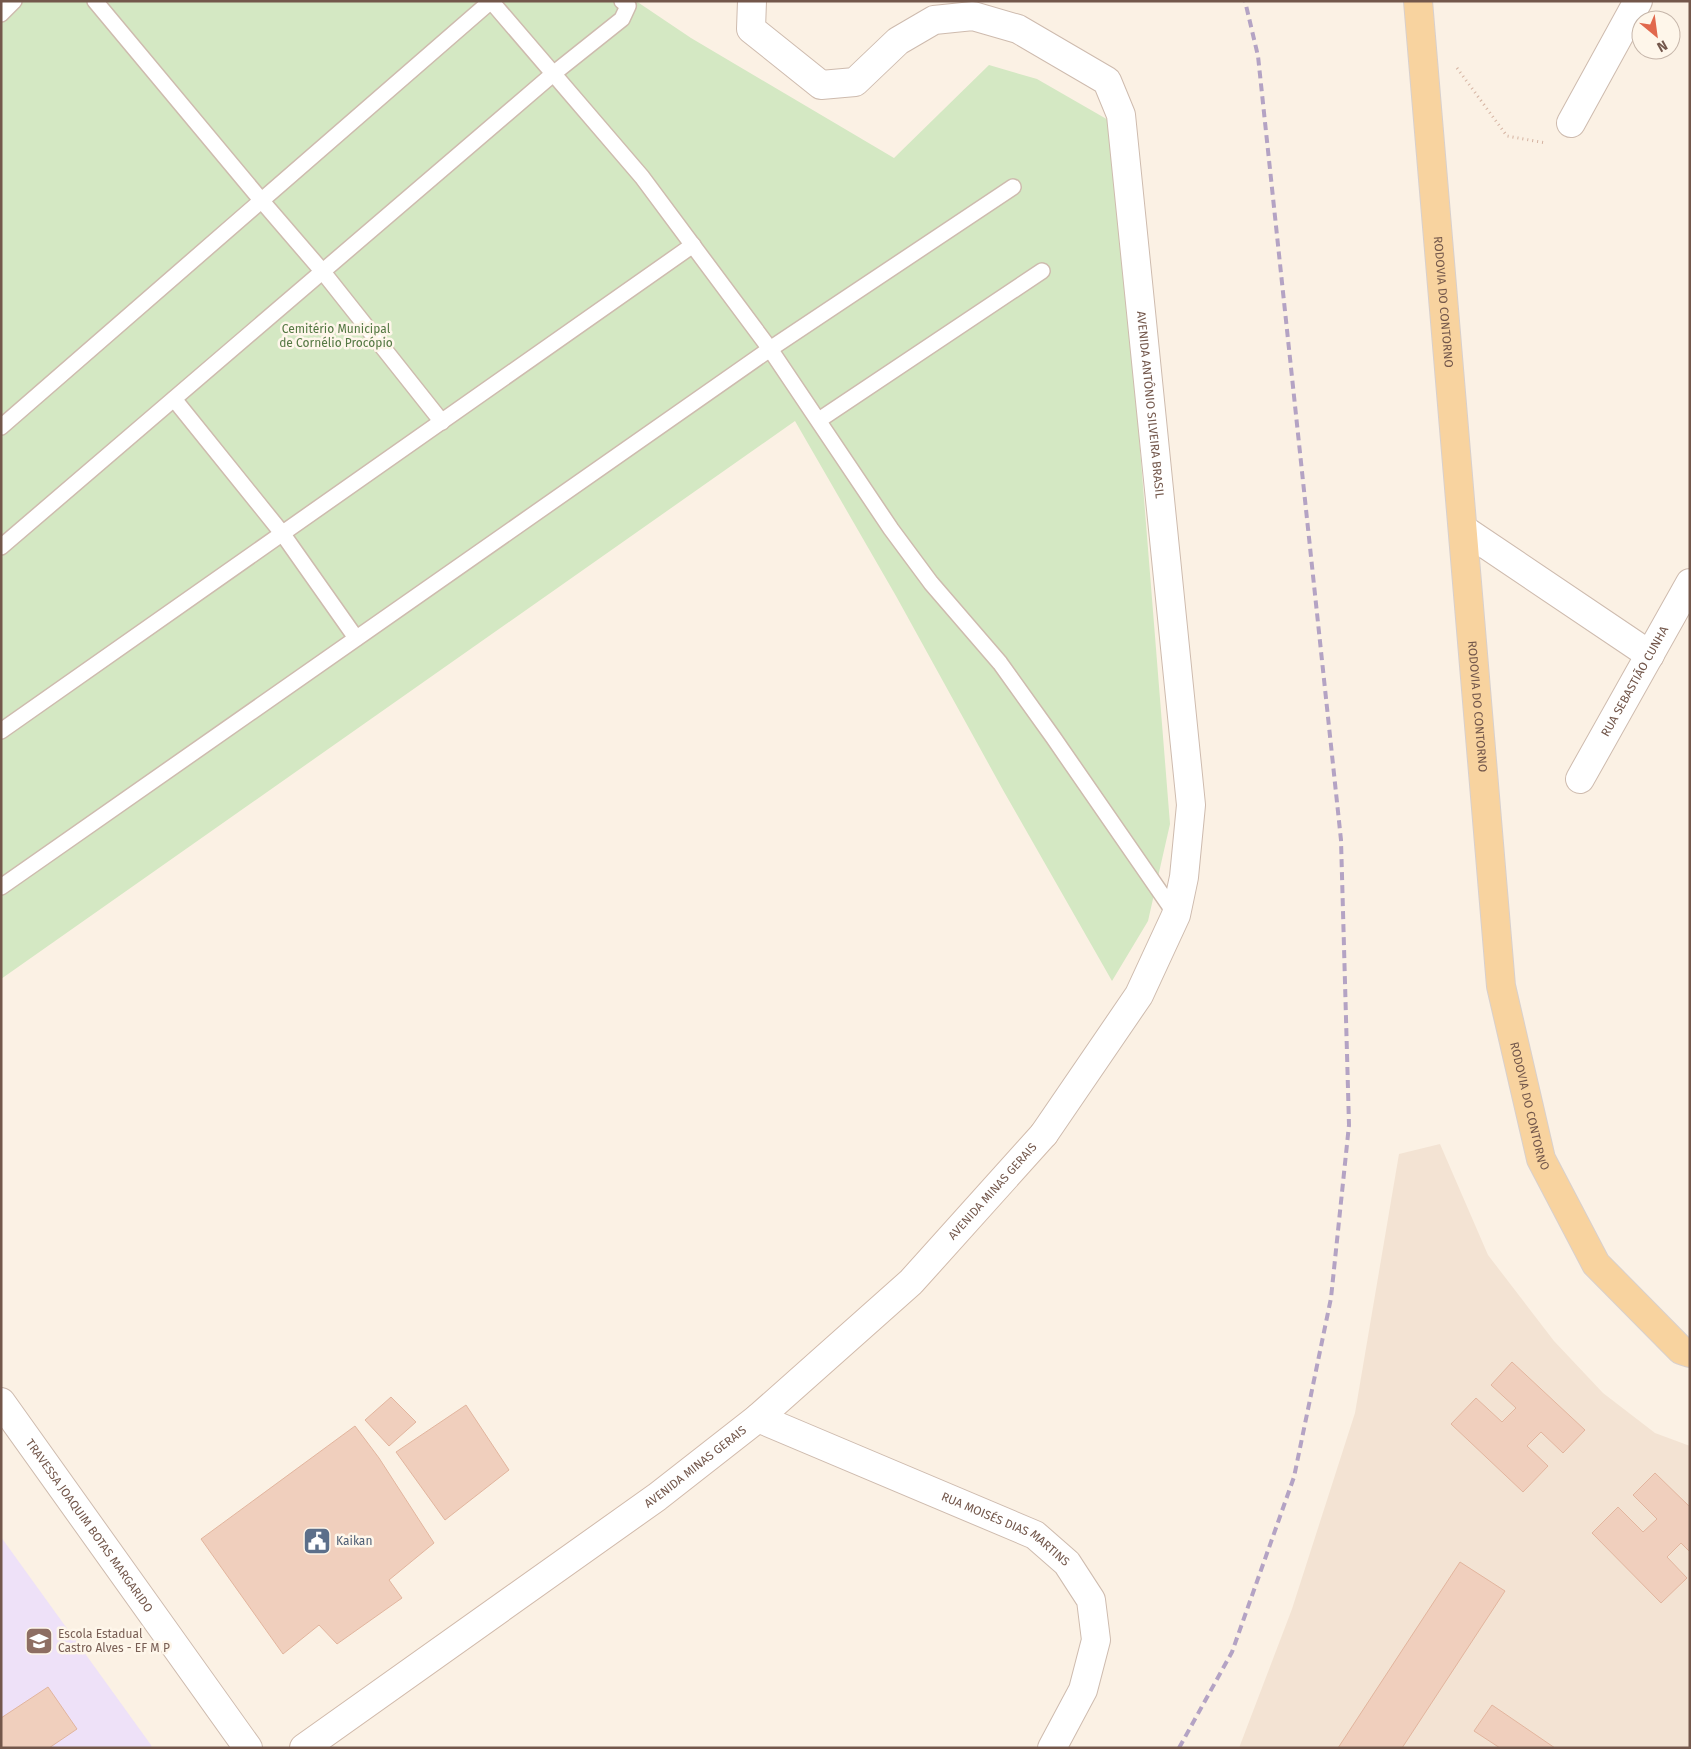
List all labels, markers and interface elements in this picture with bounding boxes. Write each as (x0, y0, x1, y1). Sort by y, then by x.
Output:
north arrow (1631, 10, 1681, 60)
text: N (1654, 36, 1670, 56)
street label: RODOVIA DO CONTORNO (1431, 236, 1456, 368)
street label: AVENIDA ANTÔNIO SILVEIRA BRASIL (1134, 310, 1167, 499)
park label: Cemitério Municipal de Cornélio Procópio (279, 322, 393, 350)
street label: RUA SEBASTIÃO CUNHA (1598, 624, 1671, 739)
street label: RODOVIA DO CONTORNO (1465, 640, 1490, 773)
street label: RODOVIA DO CONTORNO (1507, 1041, 1553, 1173)
street label: AVENIDA MINAS GERAIS (945, 1140, 1040, 1243)
street label: AVENIDA MINAS GERAIS (642, 1423, 749, 1511)
street label: TRAVESSA JOAQUIM BOTAS MARGARIDO (23, 1436, 156, 1615)
street label: RUA MOISÉS DIAS MARTINS (939, 1489, 1073, 1569)
public building icon: Kaikan (302, 1526, 332, 1556)
place label: Kaikan (336, 1534, 372, 1548)
school or university icon: Escola Estadual Castro Alves - EF M P (24, 1626, 54, 1656)
place label: Escola Estadual Castro Alves - EF M P (58, 1627, 170, 1655)

